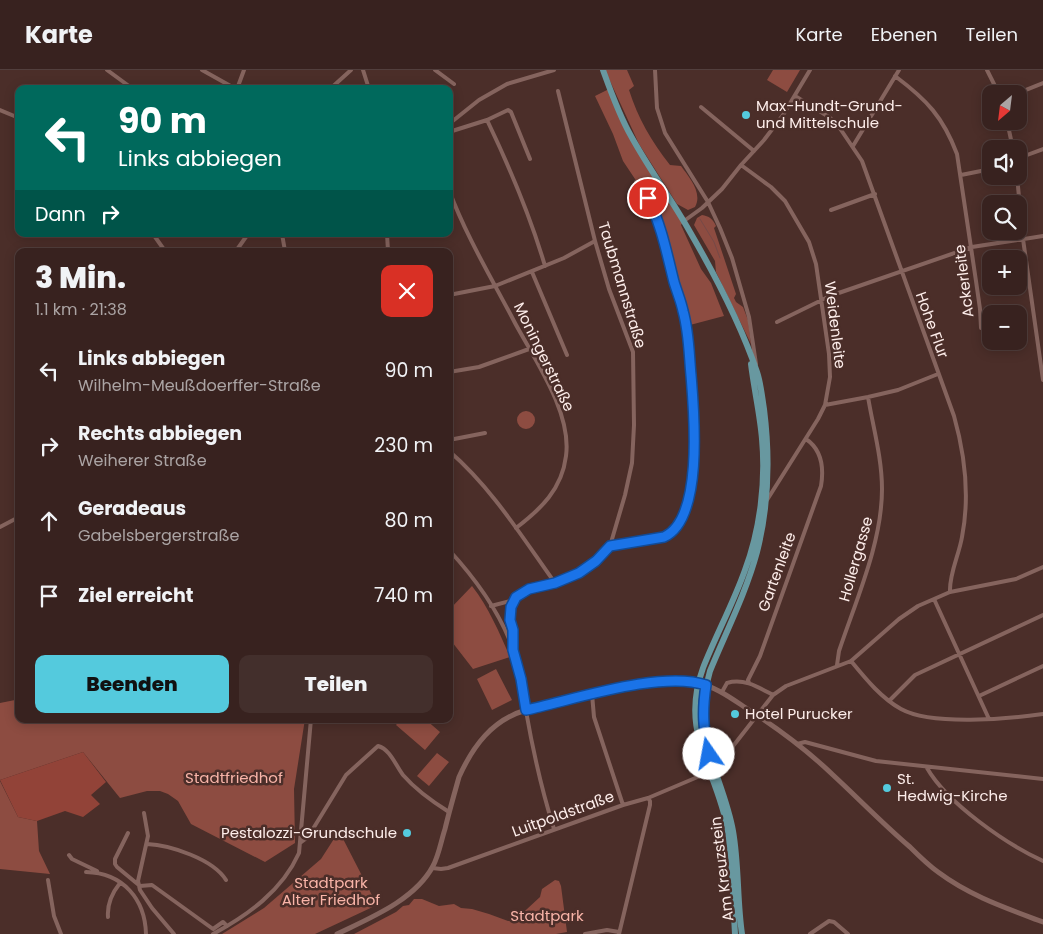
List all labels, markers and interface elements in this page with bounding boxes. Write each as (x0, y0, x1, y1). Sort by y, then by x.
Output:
text: Karte (25, 18, 93, 51)
text: Karte (795, 22, 843, 47)
text: Ebenen (871, 22, 938, 47)
text: Teilen (966, 22, 1018, 47)
north arrow (982, 85, 1028, 130)
map controls (982, 85, 1027, 350)
place label: Max-Hundt-Grund- und Mittelschule (756, 95, 903, 133)
text: 90 m (118, 96, 207, 145)
icon: left (35, 105, 100, 170)
marker: Max-Hundt-Grund- und Mittelschule (740, 109, 752, 121)
button: sound (982, 140, 1027, 185)
text: Links abbiegen (118, 143, 282, 174)
pin (627, 177, 669, 219)
icon: arrive (634, 184, 662, 212)
button: search (982, 195, 1027, 240)
icon: right (96, 200, 124, 228)
text: Dann (35, 201, 86, 228)
street label: Taubmannstraße (593, 219, 652, 351)
street label: Ackerleite (949, 243, 978, 319)
button: + (982, 250, 1027, 295)
text: 3 Min. (35, 256, 126, 299)
button: close (381, 265, 433, 317)
street label: Weidenleite (820, 280, 851, 370)
street label: Hohe Flur (911, 289, 954, 361)
text: 1.1 km · 21:38 (35, 298, 127, 321)
street label: Moningerstraße (509, 299, 580, 415)
button: − (982, 305, 1027, 350)
text: Links abbiegen (78, 345, 225, 372)
icon: left (35, 357, 63, 385)
text: 90 m (384, 357, 433, 384)
text: Wilhelm-Meußdoerffer-Straße (78, 374, 321, 397)
text: Rechts abbiegen (78, 420, 242, 447)
icon: right (35, 432, 63, 460)
text: 230 m (374, 432, 433, 459)
text: Weiherer Straße (78, 449, 207, 472)
text: Geradeaus (78, 495, 186, 522)
icon: ahead (35, 507, 63, 535)
text: 80 m (384, 507, 433, 534)
street label: Hollergasse (833, 514, 878, 604)
text: Gabelsbergerstraße (78, 524, 239, 547)
street label: Gartenleite (752, 529, 801, 615)
icon: arrive (35, 582, 63, 610)
text: Ziel erreicht (78, 582, 194, 609)
text: 740 m (374, 582, 433, 609)
button: Beenden (35, 655, 229, 713)
button: Teilen (239, 655, 433, 713)
place label: Hotel Purucker (745, 703, 853, 724)
marker: Hotel Purucker (729, 708, 741, 720)
position arrow (682, 727, 734, 779)
park label: Stadtfriedhof (185, 767, 283, 788)
place label: St. Hedwig-Kirche (897, 768, 1008, 806)
marker: St. Hedwig-Kirche (881, 782, 893, 794)
street label: Luitpoldstraße (509, 785, 617, 842)
street label: Am Kreuzstein (705, 815, 738, 923)
place label: Pestalozzi-Grundschule (221, 822, 397, 843)
marker: Pestalozzi-Grundschule (401, 827, 413, 839)
park label: Stadtpark Alter Friedhof (282, 872, 380, 910)
park label: Stadtpark (510, 905, 584, 926)

